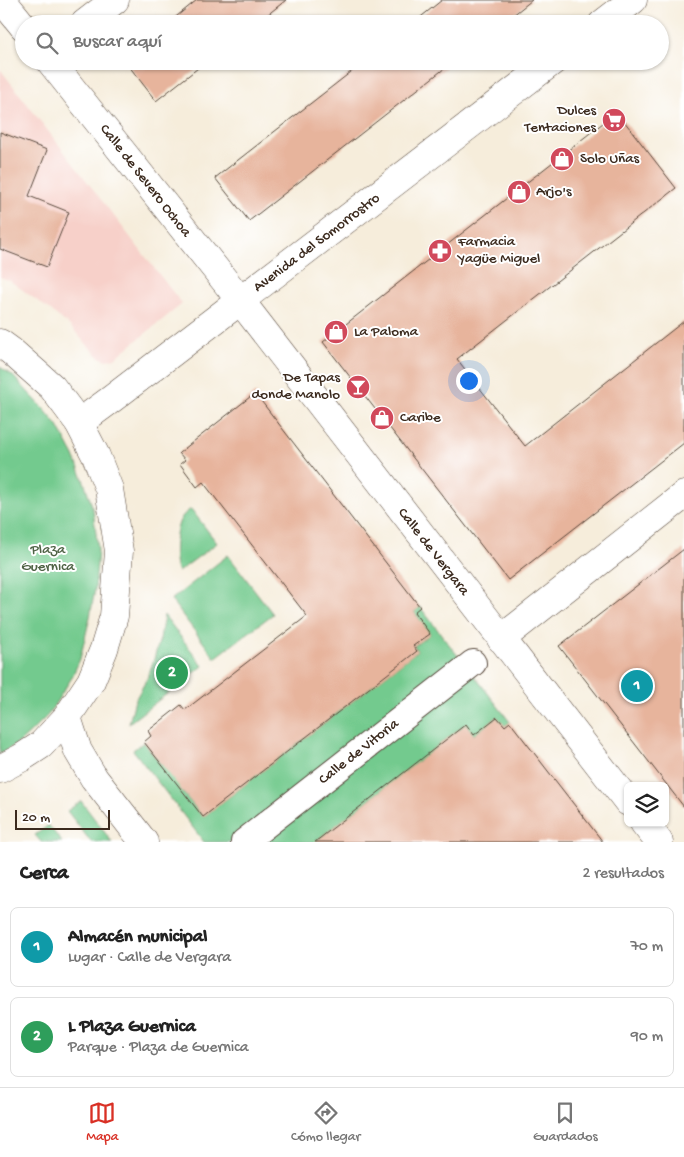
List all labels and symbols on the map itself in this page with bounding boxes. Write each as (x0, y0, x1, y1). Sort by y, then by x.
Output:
place label: Dulces Tentaciones (523, 102, 596, 137)
supermarket icon: Dulces Tentaciones (601, 107, 627, 133)
street label: Calle de Severo Ochoa (95, 121, 195, 242)
shop icon: Solo Uñas (549, 146, 575, 172)
place label: Solo Uñas (580, 150, 639, 168)
shop icon: Arjo's (506, 179, 532, 205)
place label: Arjo's (536, 183, 572, 201)
street label: Avenida del Somorrostro (250, 189, 384, 297)
place label: Farmacia Yagüe Miguel (456, 233, 540, 268)
pharmacy icon: Farmacia Yagüe Miguel (427, 238, 453, 264)
shop icon: La Paloma (323, 319, 349, 345)
place label: La Paloma (354, 323, 419, 341)
your location (456, 368, 482, 394)
place label: De Tapas donde Manolo (251, 369, 340, 404)
bar icon: De Tapas donde Manolo (345, 374, 371, 400)
shop icon: Caribe (369, 405, 395, 431)
place label: Caribe (400, 409, 441, 427)
street label: Calle de Vergara (393, 505, 473, 600)
park label: Plaza Guernica (21, 541, 75, 576)
pin: 2 (156, 654, 188, 692)
pin: 1 (621, 667, 653, 705)
street label: Calle de Vitoria (315, 715, 403, 789)
scale bar (15, 807, 110, 830)

